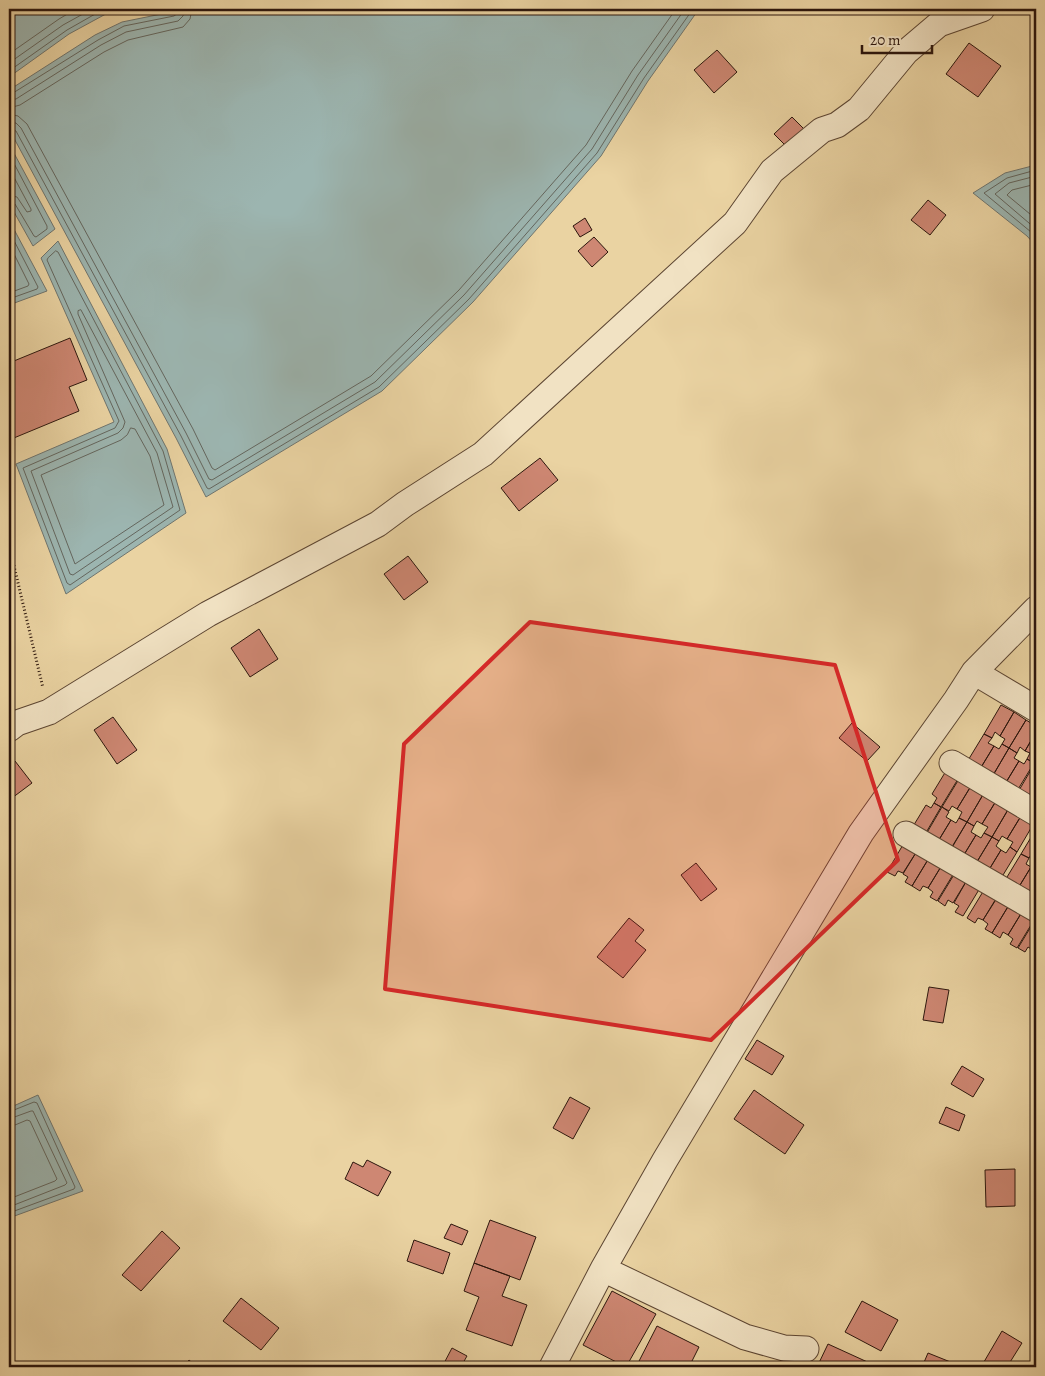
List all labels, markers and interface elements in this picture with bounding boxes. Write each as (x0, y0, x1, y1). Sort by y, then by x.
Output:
scale bar (862, 22, 932, 54)
text: 20 m (870, 30, 901, 50)

